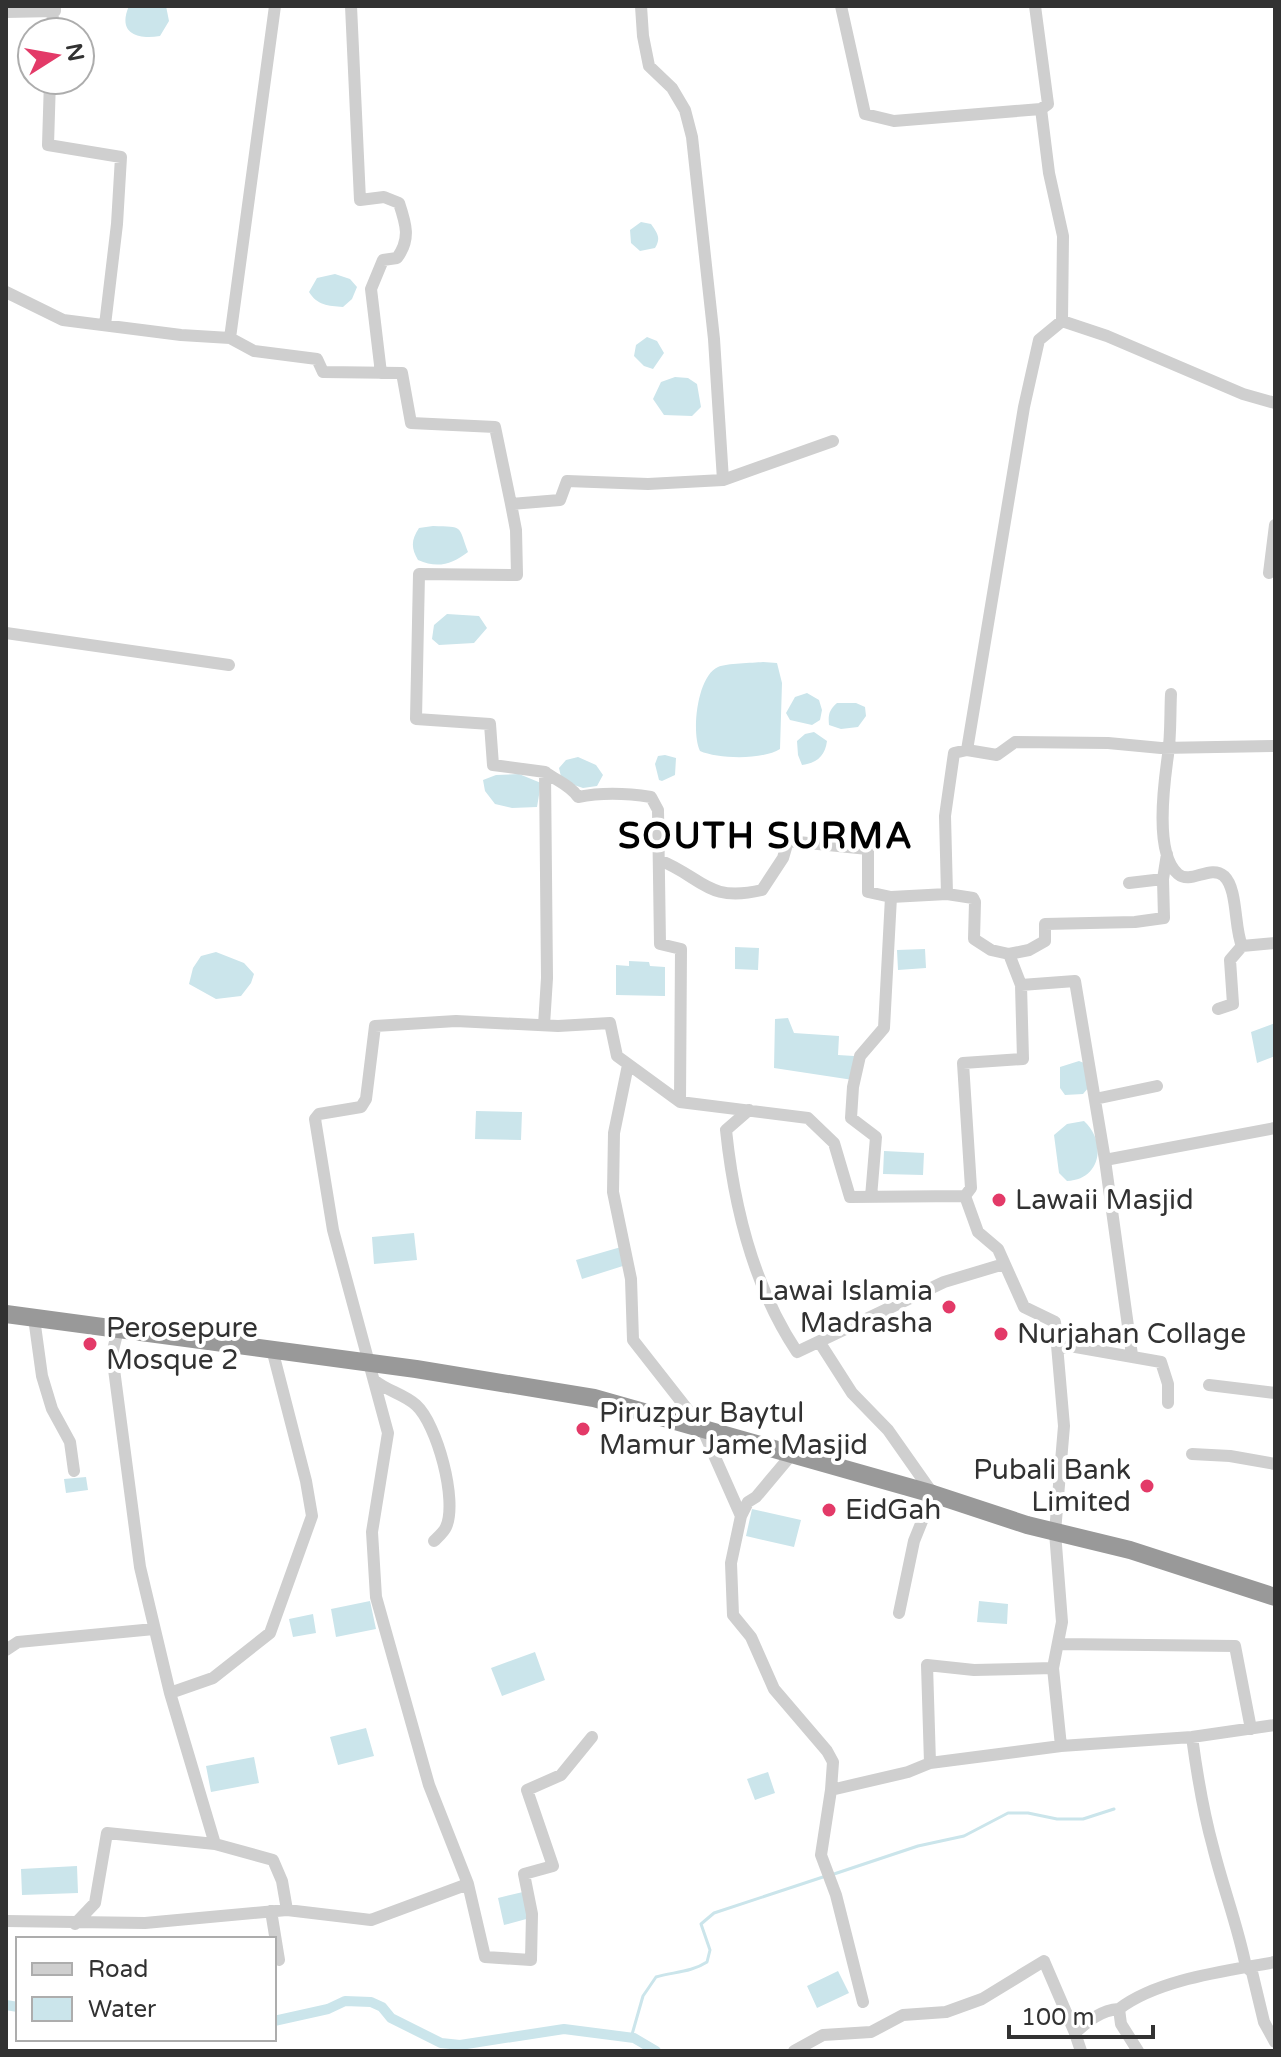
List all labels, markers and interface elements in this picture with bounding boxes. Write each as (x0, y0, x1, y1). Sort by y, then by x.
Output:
north arrow (16, 16, 96, 96)
text: N (60, 41, 89, 64)
district label: SOUTH SURMA (618, 815, 914, 858)
place label: Lawaii Masjid (1015, 1183, 1194, 1217)
marker: Lawaii Masjid (990, 1191, 1008, 1209)
place label: Lawai Islamia Madrasha (757, 1274, 933, 1340)
marker: Lawai Islamia Madrasha (940, 1298, 958, 1316)
place label: Perosepure Mosque 2 (106, 1311, 258, 1377)
place label: Nurjahan Collage (1017, 1317, 1246, 1351)
marker: Nurjahan Collage (992, 1325, 1010, 1343)
marker: Perosepure Mosque 2 (81, 1335, 99, 1353)
place label: Piruzpur Baytul Mamur Jame Masjid (599, 1396, 868, 1462)
marker: Piruzpur Baytul Mamur Jame Masjid (574, 1420, 592, 1438)
place label: Pubali Bank Limited (973, 1453, 1131, 1519)
marker: Pubali Bank Limited (1138, 1477, 1156, 1495)
place label: EidGah (845, 1493, 941, 1527)
marker: EidGah (820, 1501, 838, 1519)
legend (16, 1937, 276, 2041)
text: Road (88, 1955, 148, 1984)
scale bar (1009, 1989, 1153, 2039)
text: Water (88, 1995, 157, 2024)
text: 100 m (1021, 2003, 1095, 2032)

